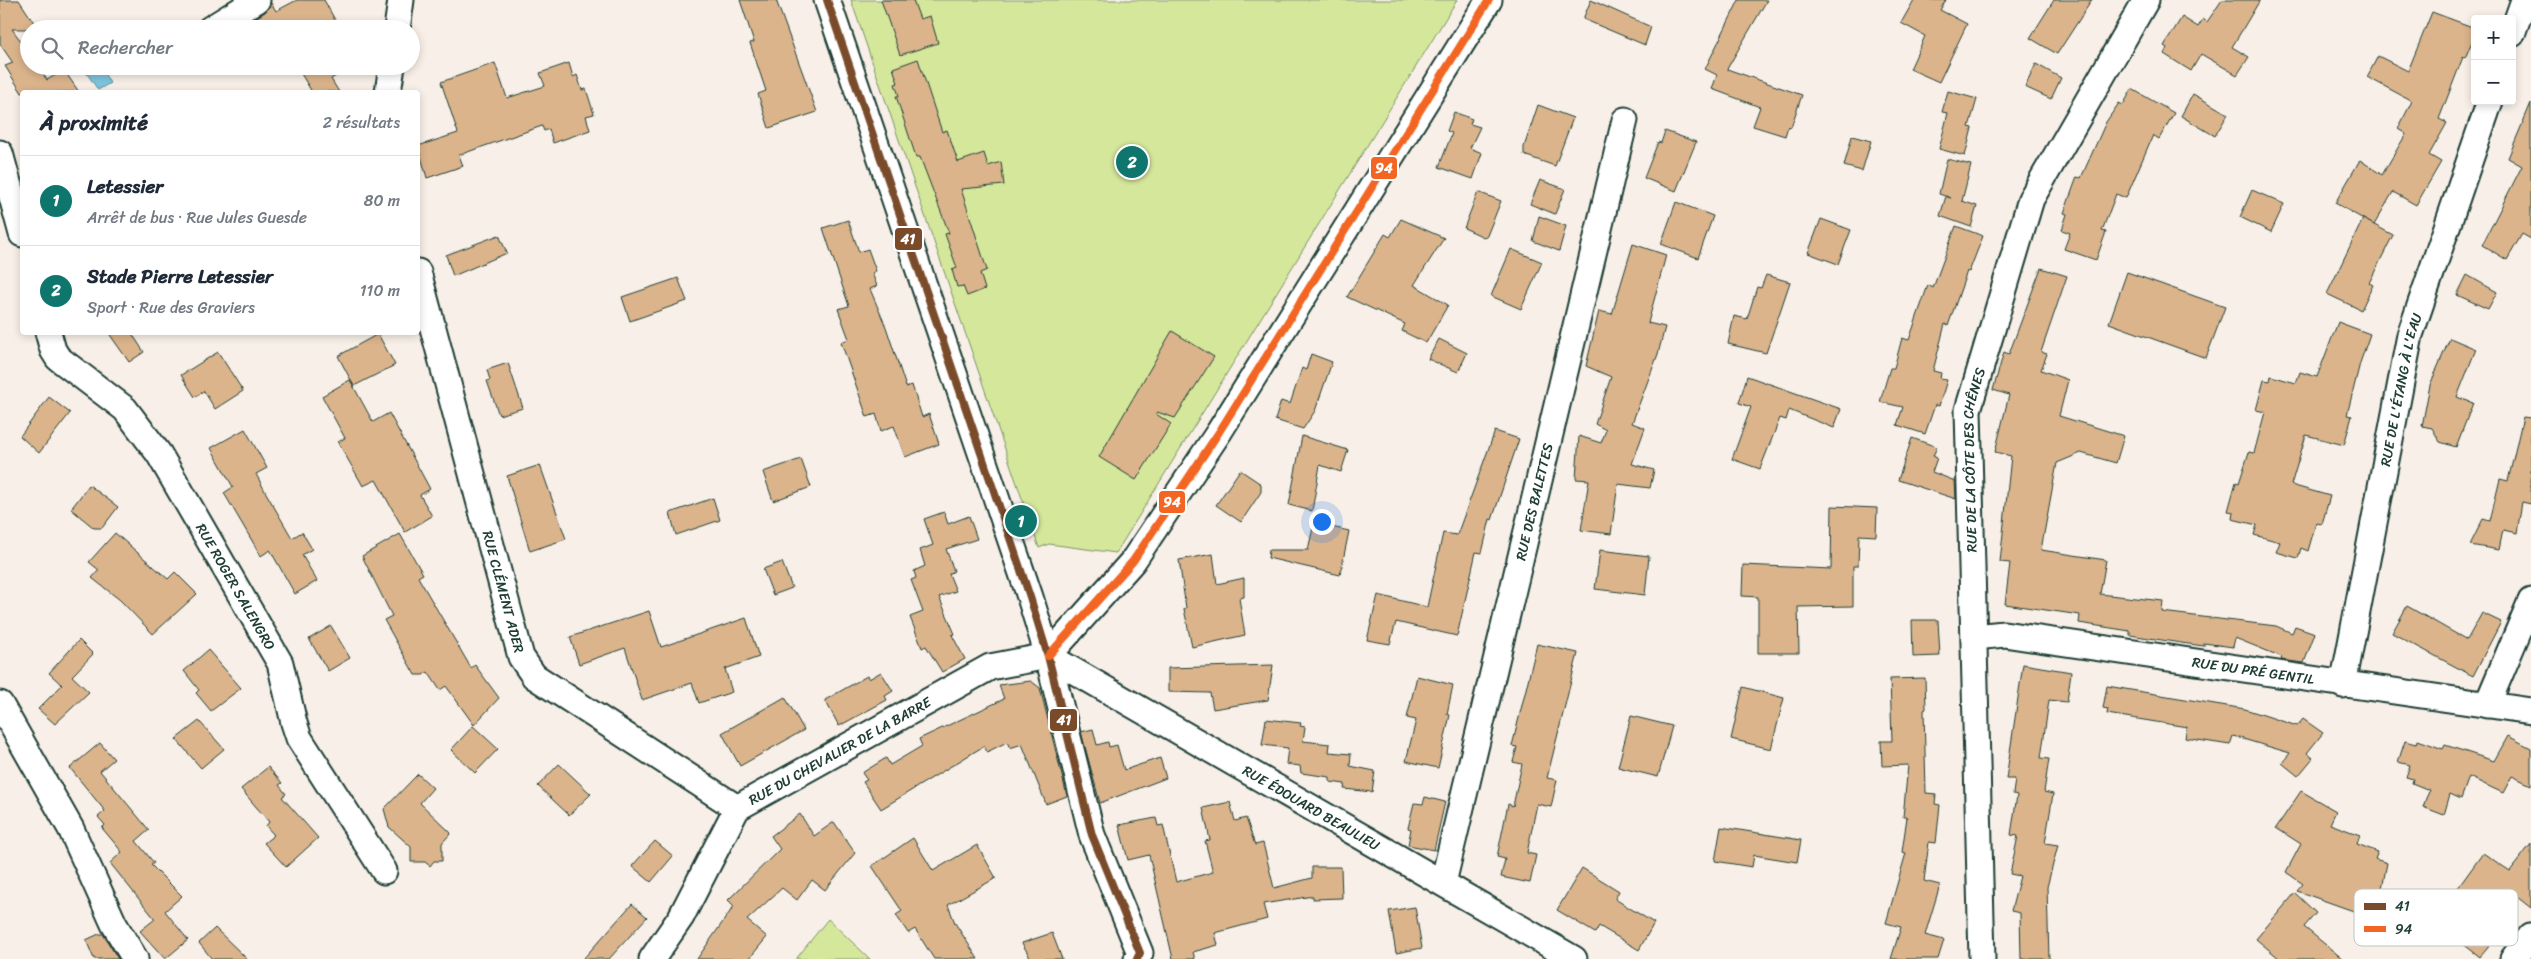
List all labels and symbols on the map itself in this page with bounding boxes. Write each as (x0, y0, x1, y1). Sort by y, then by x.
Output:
pin: 2 (1116, 143, 1148, 181)
line badge: 94 (1370, 156, 1398, 180)
text: 94 (1375, 156, 1393, 181)
line badge: 41 (894, 227, 923, 251)
text: 41 (900, 227, 915, 252)
street label: RUE DE L'ÉTANG À L'EAU (2373, 309, 2430, 469)
street label: RUE DE LA CÔTE DES CHÊNES (1956, 364, 1993, 553)
street label: RUE DES BALETTES (1508, 440, 1561, 563)
line badge: 94 (1158, 490, 1186, 514)
text: 94 (1163, 490, 1181, 515)
pin: 1 (1005, 502, 1037, 540)
your location (1309, 509, 1335, 535)
street label: RUE ROGER SALENGRO (189, 519, 282, 655)
street label: RUE CLÉMENT ADER (475, 528, 532, 656)
street label: RUE DU PRÉ GENTIL (2190, 650, 2316, 692)
street label: RUE DU CHEVALIER DE LA BARRE (744, 690, 937, 812)
line badge: 41 (1049, 708, 1078, 732)
text: 41 (1056, 708, 1071, 733)
street label: RUE ÉDOUARD BEAULIEU (1238, 759, 1385, 858)
legend (2354, 889, 2518, 946)
text: 41 (2395, 894, 2410, 919)
text: 94 (2395, 917, 2413, 942)

